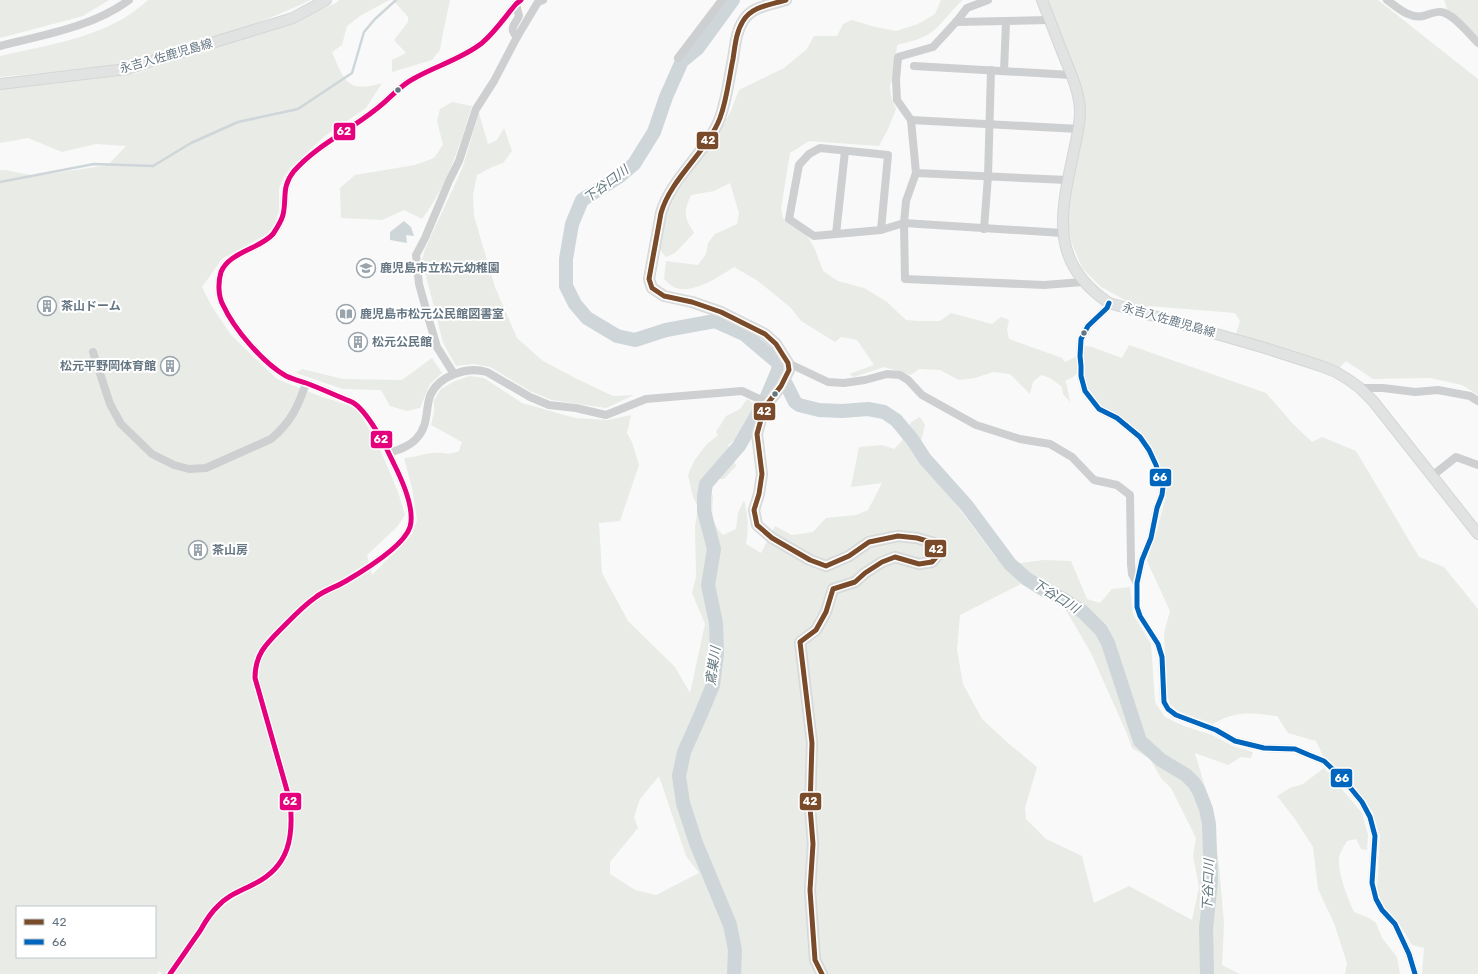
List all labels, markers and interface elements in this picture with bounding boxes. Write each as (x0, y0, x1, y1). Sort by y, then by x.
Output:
street label: 永吉入佐鹿児島線 (118, 36, 214, 76)
unlabelled marker (393, 85, 403, 95)
line badge: 62 (333, 122, 356, 141)
text: 62 (337, 125, 351, 138)
line badge: 42 (696, 131, 719, 150)
text: 42 (701, 134, 715, 147)
water label: 下谷口川 (581, 161, 633, 206)
school or university icon: 鹿児島市立松元幼稚園 (355, 257, 377, 279)
place label: 鹿児島市立松元幼稚園 (380, 261, 500, 275)
building icon: 茶山ドーム (36, 295, 58, 317)
place label: 茶山ドーム (61, 299, 121, 313)
street label: 永吉入佐鹿児島線 (1121, 300, 1217, 340)
library icon: 鹿児島市松元公民館図書室 (335, 303, 357, 325)
place label: 鹿児島市松元公民館図書室 (360, 307, 504, 321)
unlabelled marker (1079, 328, 1089, 338)
building icon: 松元公民館 (347, 331, 369, 353)
place label: 松元公民館 (372, 335, 432, 349)
building icon: 松元平野岡体育館 (159, 355, 181, 377)
place label: 松元平野岡体育館 (60, 359, 156, 373)
unlabelled marker (770, 389, 780, 399)
line badge: 42 (753, 402, 776, 421)
text: 42 (757, 405, 771, 418)
line badge: 62 (370, 430, 393, 449)
text: 62 (374, 433, 388, 446)
line badge: 66 (1149, 468, 1172, 487)
text: 66 (1153, 471, 1167, 484)
building icon: 茶山房 (187, 539, 209, 561)
line badge: 42 (924, 539, 947, 558)
place label: 茶山房 (212, 543, 248, 557)
text: 42 (929, 543, 943, 556)
water label: 下谷口川 (1030, 576, 1084, 617)
water label: 鳶巣川 (703, 644, 723, 686)
line badge: 66 (1330, 768, 1353, 788)
text: 66 (1335, 772, 1349, 785)
line badge: 62 (279, 792, 302, 811)
line badge: 42 (799, 792, 822, 811)
text: 62 (283, 795, 297, 808)
text: 42 (803, 795, 817, 808)
water label: 下谷口川 (1200, 857, 1216, 911)
legend (16, 906, 156, 958)
text: 42 (52, 915, 67, 929)
text: 66 (52, 935, 66, 949)

